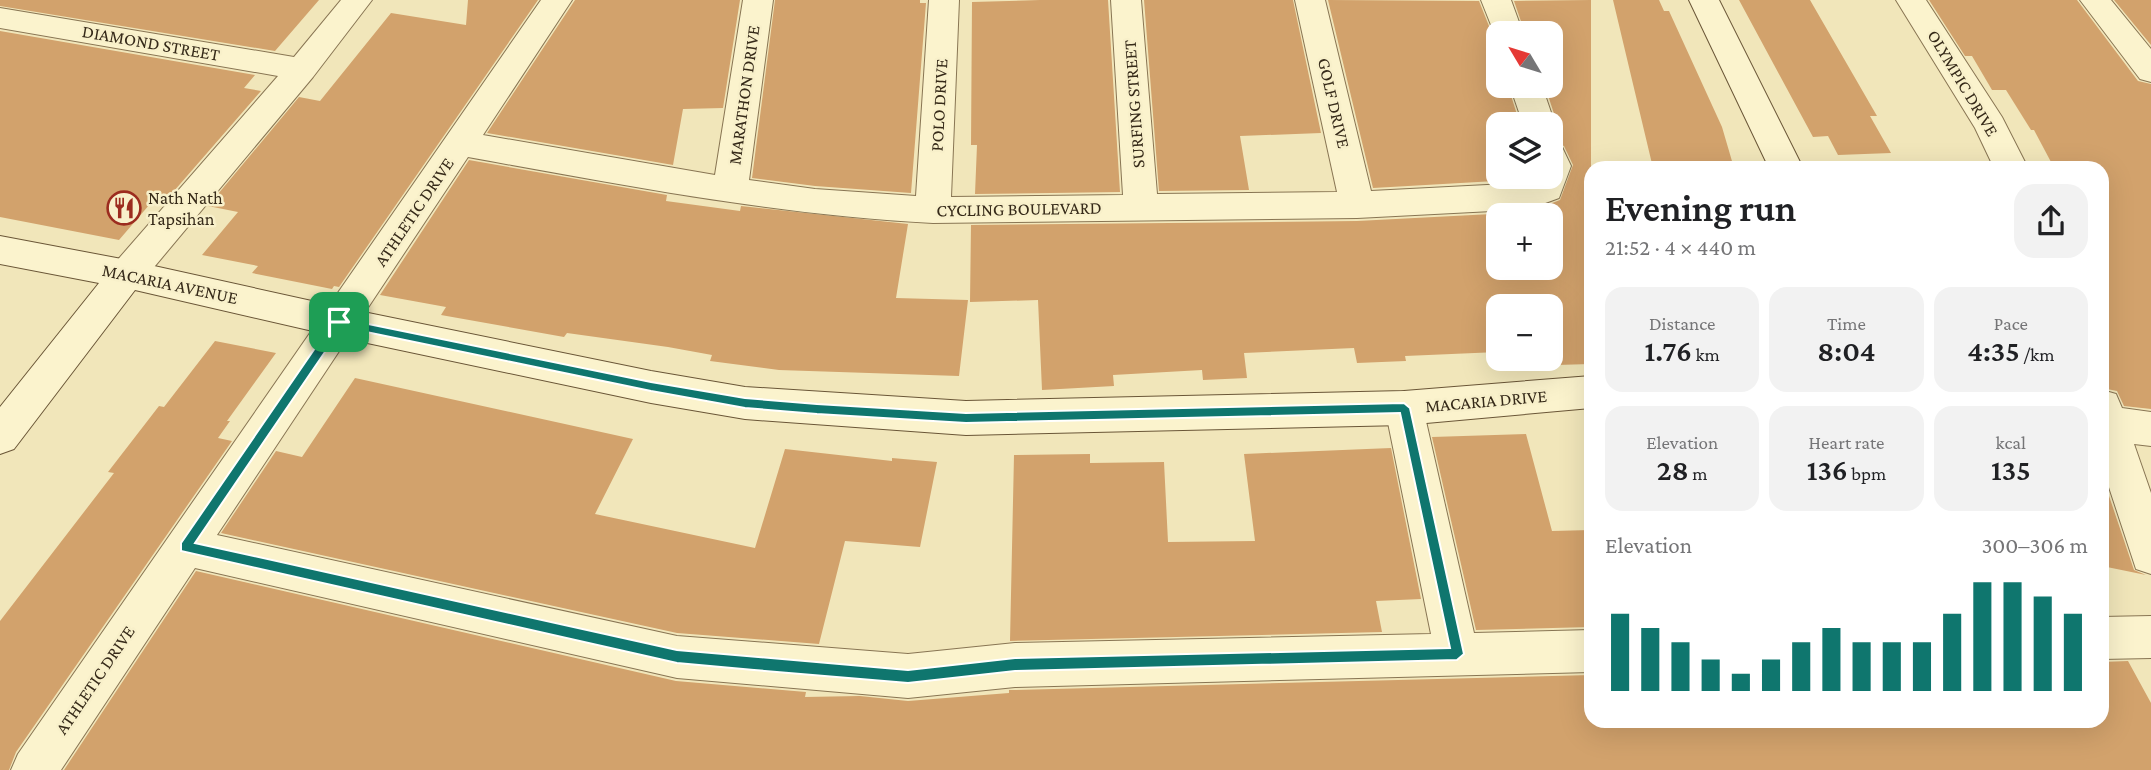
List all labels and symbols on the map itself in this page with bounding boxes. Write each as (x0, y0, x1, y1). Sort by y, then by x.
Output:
street label: DIAMOND STREET (81, 21, 222, 65)
north arrow (1486, 21, 1563, 98)
street label: MARATHON DRIVE (724, 24, 764, 166)
street label: OLYMPIC DRIVE (1923, 26, 2003, 140)
street label: SURFING STREET (1120, 39, 1148, 169)
street label: GOLF DRIVE (1314, 56, 1354, 150)
street label: POLO DRIVE (927, 58, 951, 152)
street label: ATHLETIC DRIVE (370, 154, 458, 270)
place label: Nath Nath Tapsihan (148, 188, 223, 229)
restaurant icon: Nath Nath Tapsihan (105, 189, 143, 227)
street label: CYCLING BOULEVARD (936, 198, 1102, 220)
street label: MACARIA AVENUE (100, 260, 240, 308)
pin (309, 292, 369, 352)
street label: MACARIA DRIVE (1424, 386, 1548, 416)
street label: ATHLETIC DRIVE (51, 622, 139, 738)

